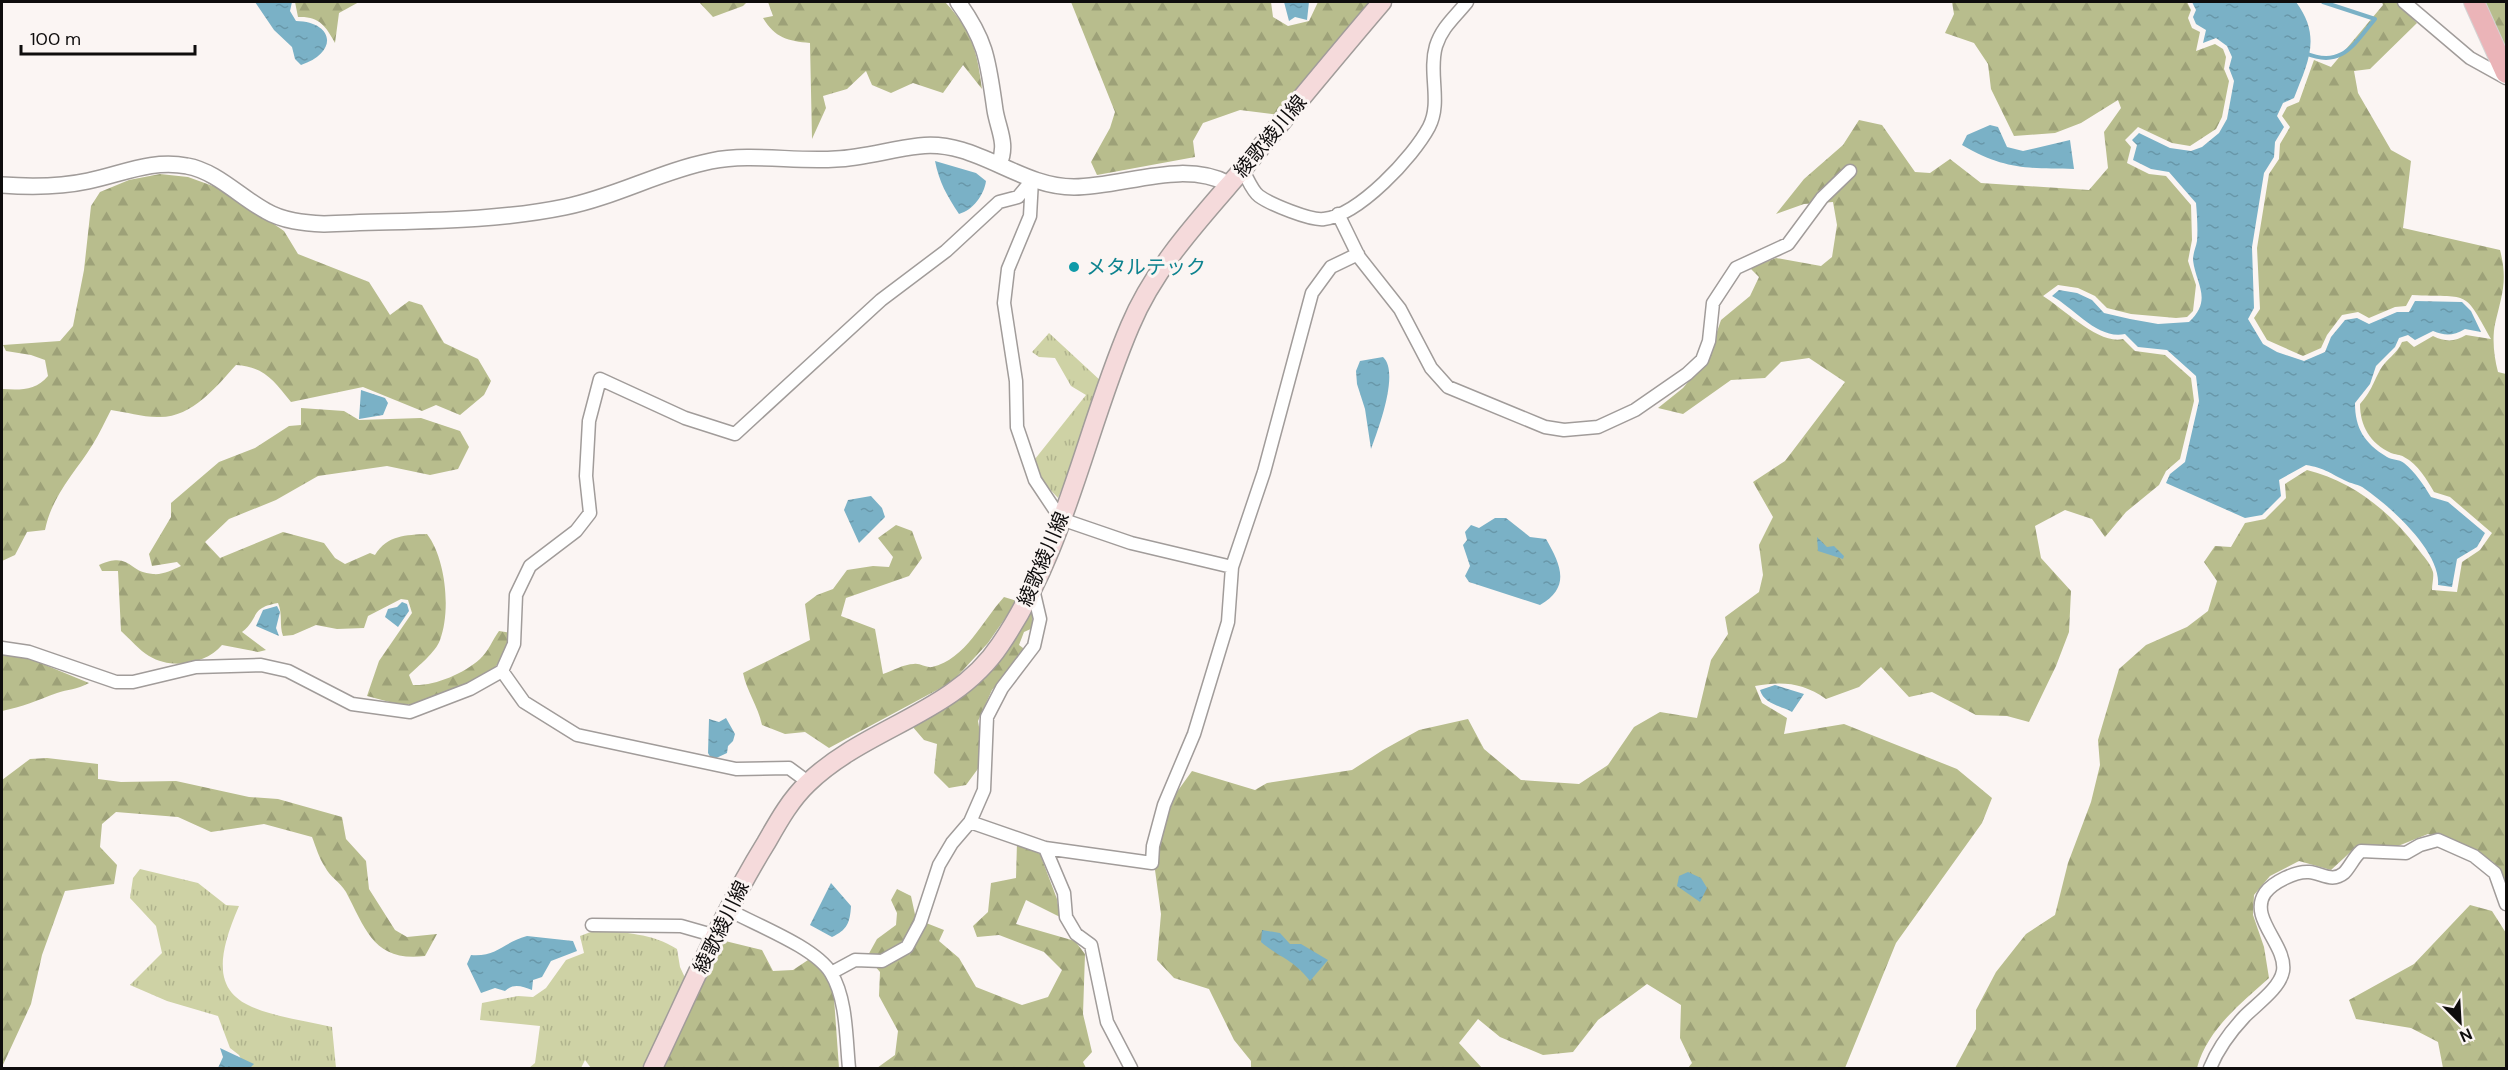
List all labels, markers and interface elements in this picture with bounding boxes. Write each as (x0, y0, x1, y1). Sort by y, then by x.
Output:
scale bar (21, 18, 195, 56)
text: 100 m (30, 27, 81, 51)
street label: 綾歌綾川線 (1228, 89, 1312, 183)
place label: メタルテック (1086, 254, 1206, 280)
marker: メタルテック (1067, 260, 1081, 274)
street label: 綾歌綾川線 (1011, 508, 1075, 610)
street label: 綾歌綾川線 (687, 876, 755, 978)
north arrow (2430, 992, 2490, 1052)
text: N (2456, 1023, 2475, 1047)

